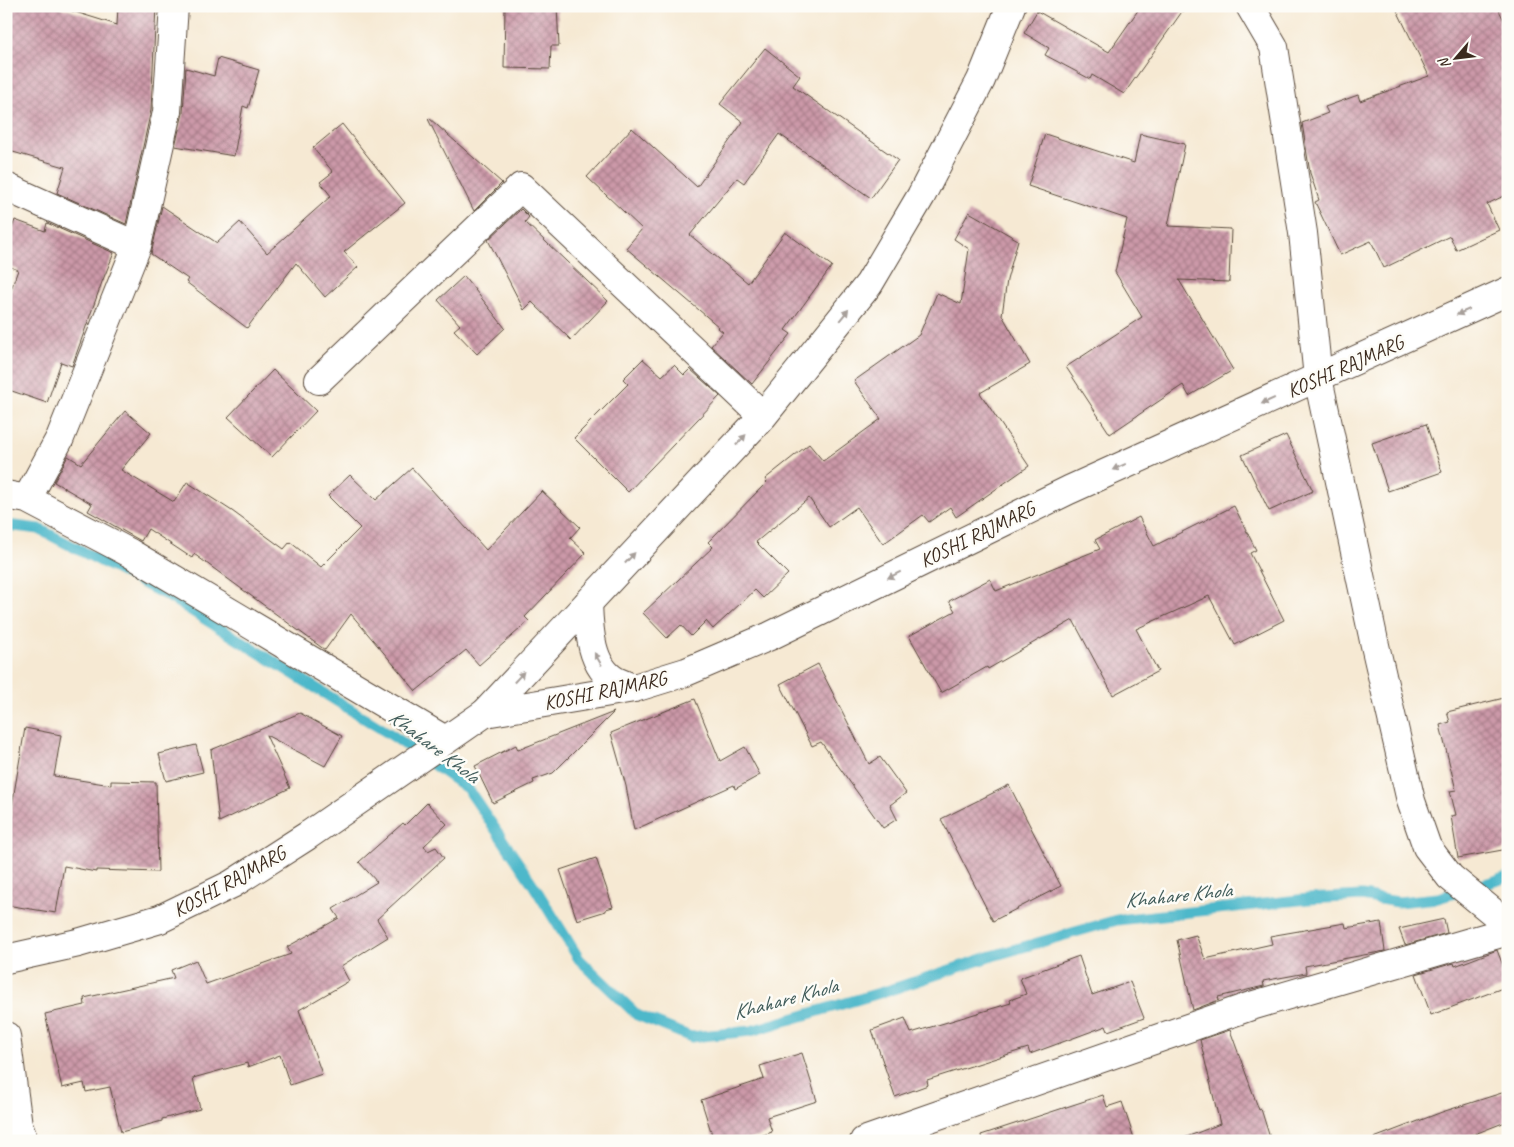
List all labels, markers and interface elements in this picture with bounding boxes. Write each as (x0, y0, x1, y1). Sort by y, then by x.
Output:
north arrow (1432, 32, 1482, 82)
text: N (1434, 54, 1455, 72)
one-way arrow (839, 308, 850, 321)
one-way arrow (1456, 308, 1470, 316)
street label: KOSHI RAJMARG (1283, 329, 1409, 403)
one-way arrow (1261, 397, 1275, 405)
one-way arrow (735, 434, 747, 446)
one-way arrow (1112, 464, 1126, 472)
street label: KOSHI RAJMARG (916, 495, 1041, 573)
one-way arrow (624, 553, 636, 565)
one-way arrow (887, 571, 901, 579)
one-way arrow (593, 653, 602, 666)
street label: KOSHI RAJMARG (541, 665, 671, 716)
one-way arrow (513, 671, 525, 683)
water label: Khahare Khola (384, 703, 487, 790)
street label: KOSHI RAJMARG (169, 839, 292, 923)
water label: Khahare Khola (1124, 876, 1235, 914)
water label: Khahare Khola (730, 972, 842, 1025)

